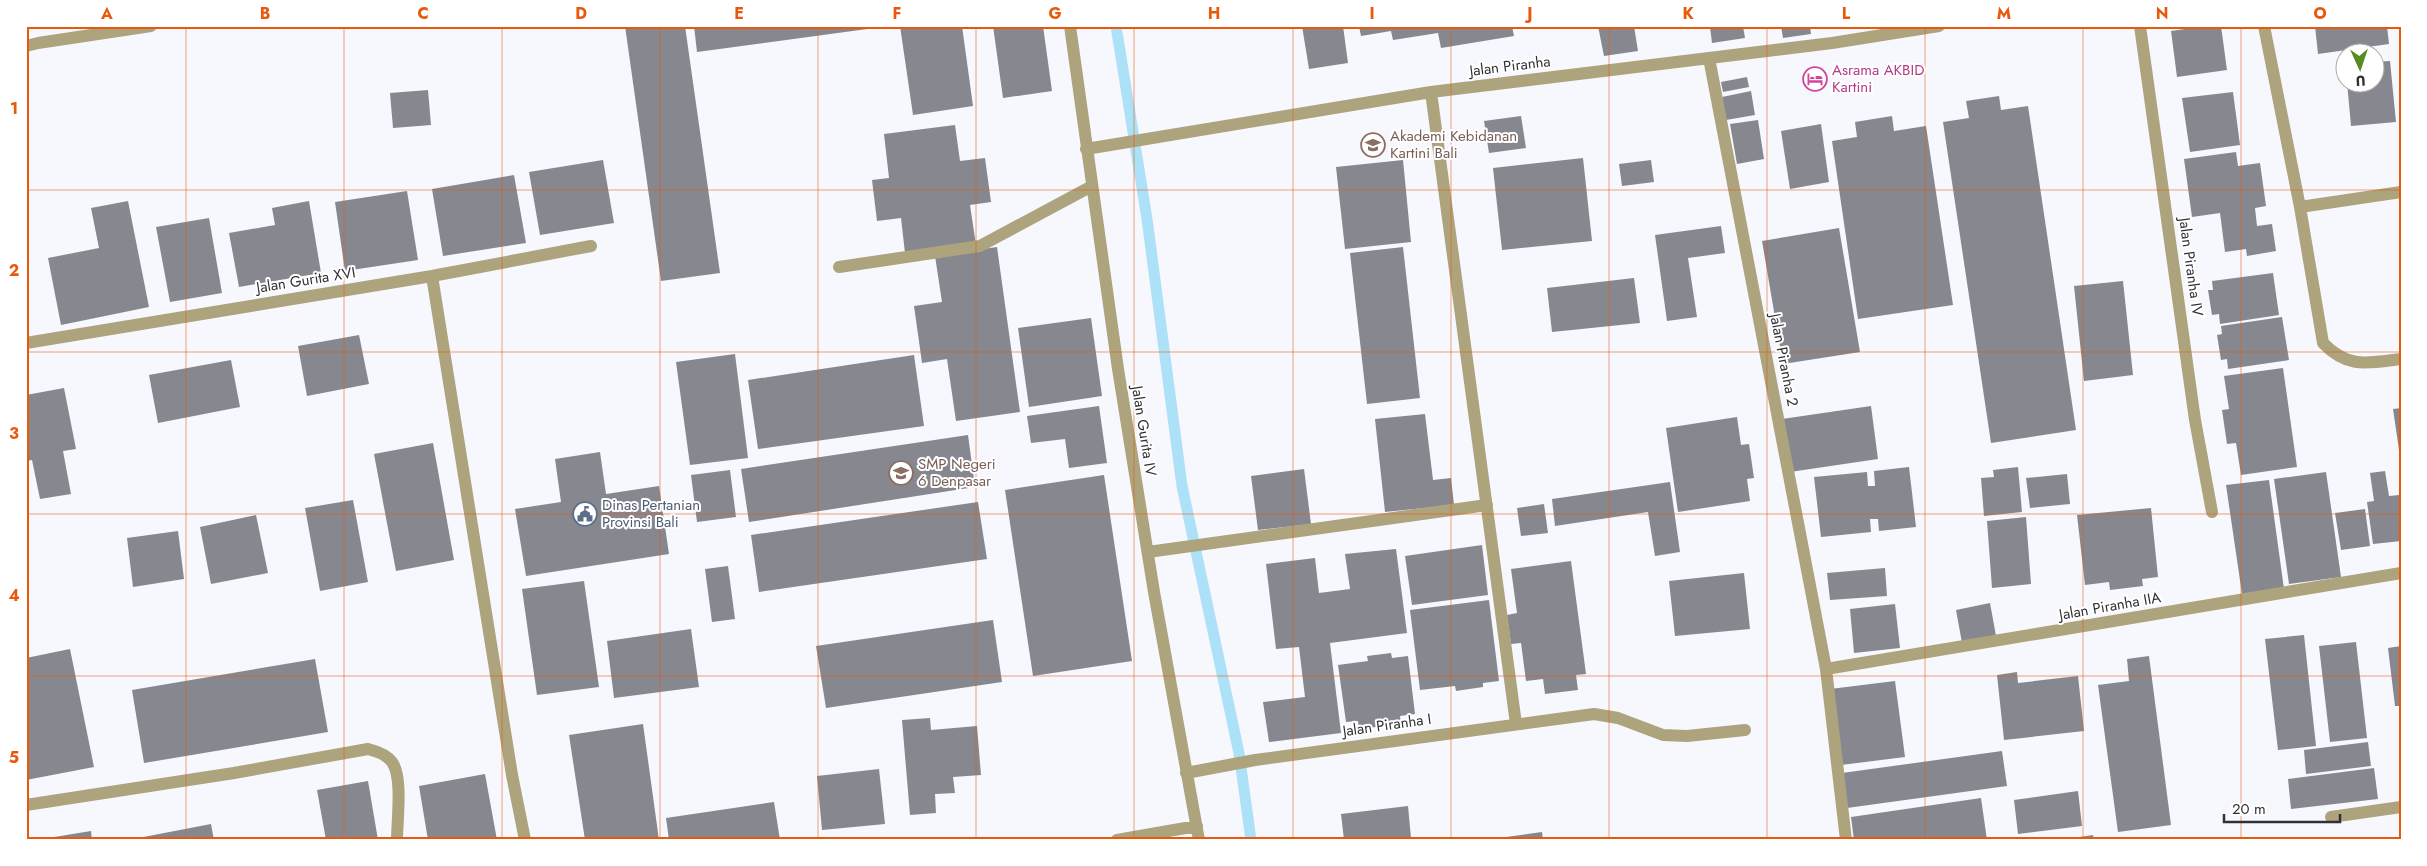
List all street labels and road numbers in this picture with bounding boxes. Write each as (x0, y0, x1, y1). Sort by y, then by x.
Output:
street label: Jalan Piranha (1466, 50, 1552, 82)
street label: Jalan Piranha IV (2173, 214, 2209, 318)
street label: Jalan Gurita XVI (253, 261, 357, 299)
street label: Jalan Piranha 2 (1764, 310, 1804, 408)
street label: Jalan Gurita IV (1126, 382, 1162, 478)
street label: Jalan Piranha IIA (2055, 586, 2163, 626)
street label: Jalan Piranha I (1339, 708, 1433, 742)

